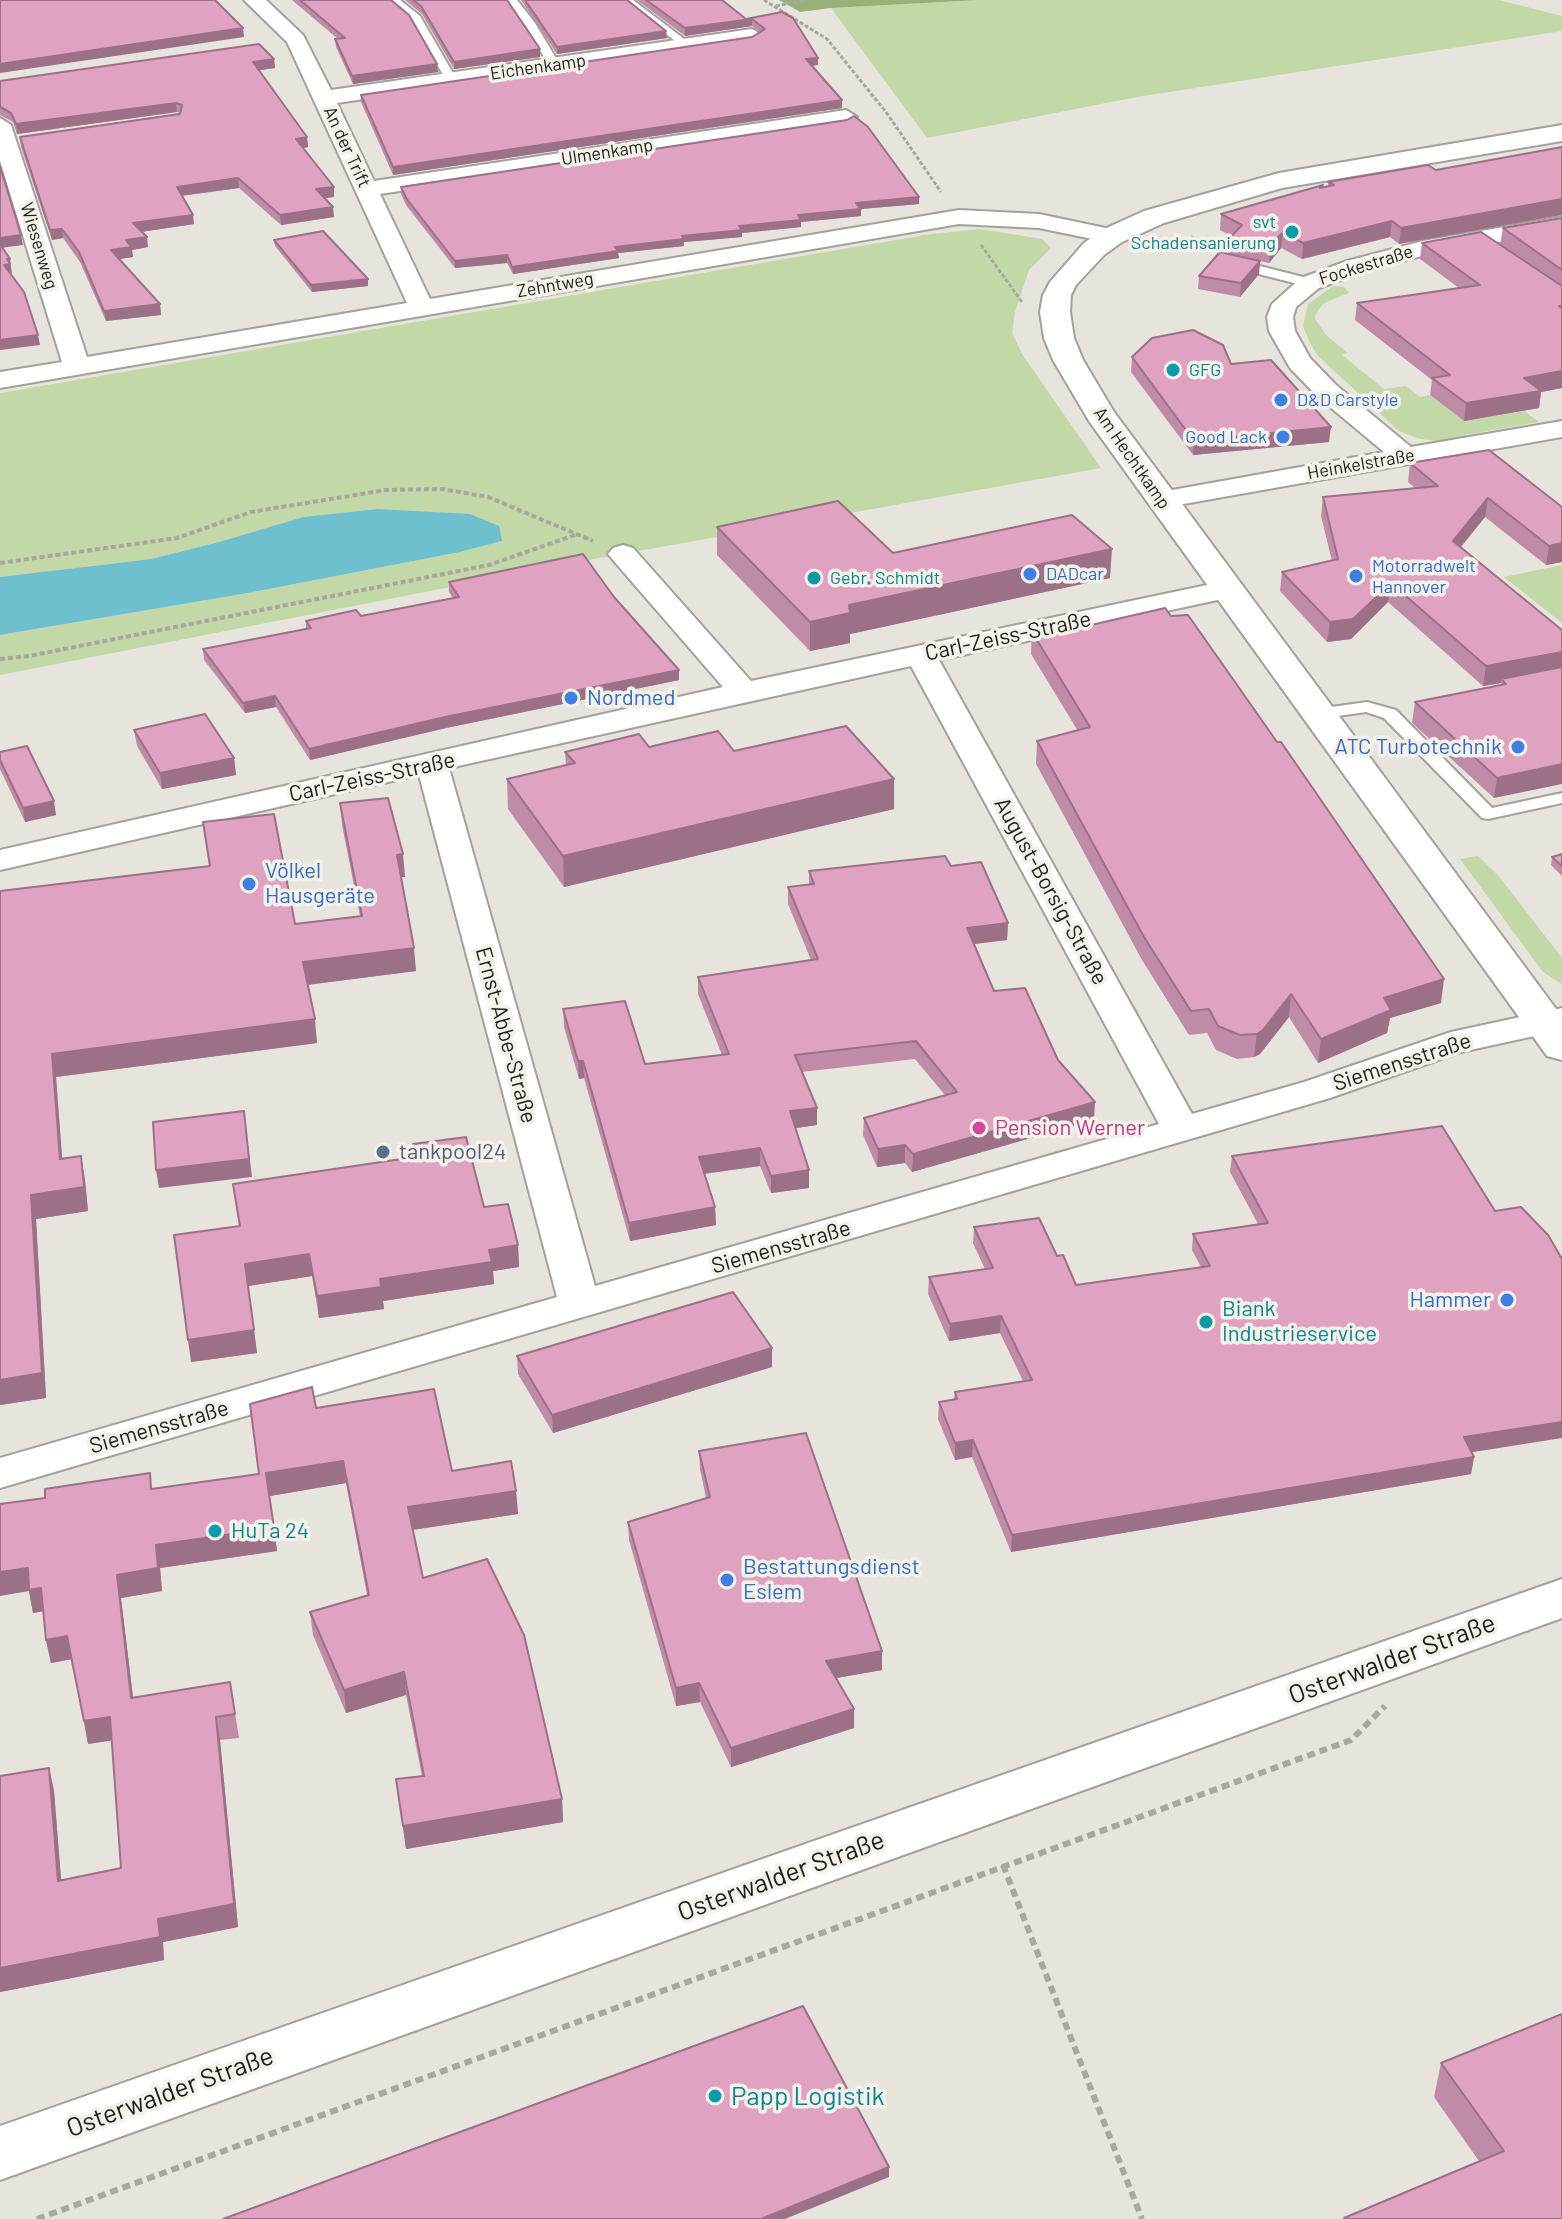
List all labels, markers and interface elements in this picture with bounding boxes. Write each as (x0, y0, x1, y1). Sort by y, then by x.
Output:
street label: Eichenkamp (489, 50, 587, 84)
street label: An der Trift (319, 103, 375, 191)
street label: Ulmenkamp (560, 134, 654, 170)
street label: Wiesenweg (16, 200, 62, 292)
place label: svt Schadensanierung (1131, 211, 1276, 254)
marker: svt Schadensanierung (1283, 223, 1301, 241)
street label: Fockestraße (1316, 240, 1416, 290)
street label: Zehntweg (515, 268, 595, 302)
place label: GFG (1189, 359, 1221, 381)
marker: GFG (1164, 361, 1182, 379)
place label: D&D Carstyle (1297, 389, 1398, 411)
marker: D&D Carstyle (1272, 391, 1290, 409)
street label: Am Hechtkamp (1089, 403, 1175, 513)
place label: Good Lack (1185, 426, 1267, 448)
marker: Good Lack (1274, 428, 1292, 446)
street label: Heinkelstraße (1306, 444, 1416, 484)
place label: Motorradwelt Hannover (1372, 555, 1476, 598)
place label: DADcar (1046, 563, 1104, 585)
marker: DADcar (1021, 565, 1039, 583)
place label: Gebr. Schmidt (830, 567, 940, 589)
marker: Motorradwelt Hannover (1347, 567, 1365, 585)
marker: Gebr. Schmidt (805, 569, 823, 587)
street label: Carl-Zeiss-Straße (923, 606, 1093, 666)
place label: Nordmed (587, 685, 676, 711)
marker: Nordmed (562, 689, 580, 707)
place label: ATC Turbotechnik (1335, 734, 1502, 760)
marker: ATC Turbotechnik (1509, 738, 1527, 756)
street label: Carl-Zeiss-Straße (287, 747, 457, 807)
street label: August-Borsig-Straße (989, 793, 1113, 989)
place label: Völkel Hausgeräte (265, 858, 375, 910)
marker: Völkel Hausgeräte (240, 875, 258, 893)
street label: Ernst-Abbe-Straße (470, 944, 542, 1126)
street label: Siemensstraße (1330, 1027, 1474, 1097)
place label: Pension Werner (995, 1115, 1145, 1141)
marker: Pension Werner (970, 1119, 988, 1137)
place label: tankpool24 (399, 1139, 506, 1165)
marker: tankpool24 (374, 1143, 392, 1161)
street label: Siemensstraße (708, 1214, 854, 1280)
place label: Hammer (1409, 1287, 1491, 1313)
marker: Hammer (1498, 1291, 1516, 1309)
place label: Biank Industrieservice (1222, 1296, 1377, 1348)
marker: Biank Industrieservice (1197, 1313, 1215, 1331)
street label: Siemensstraße (86, 1394, 232, 1460)
place label: HuTa 24 (231, 1518, 309, 1544)
marker: HuTa 24 (206, 1522, 224, 1540)
place label: Bestattungsdienst Eslem (743, 1554, 920, 1606)
marker: Bestattungsdienst Eslem (718, 1571, 736, 1589)
street label: Osterwalder Straße (1284, 1607, 1500, 1711)
street label: Osterwalder Straße (673, 1824, 889, 1928)
street label: Osterwalder Straße (62, 2040, 278, 2144)
place label: Papp Logistik (731, 2080, 885, 2112)
marker: Papp Logistik (706, 2087, 724, 2105)

